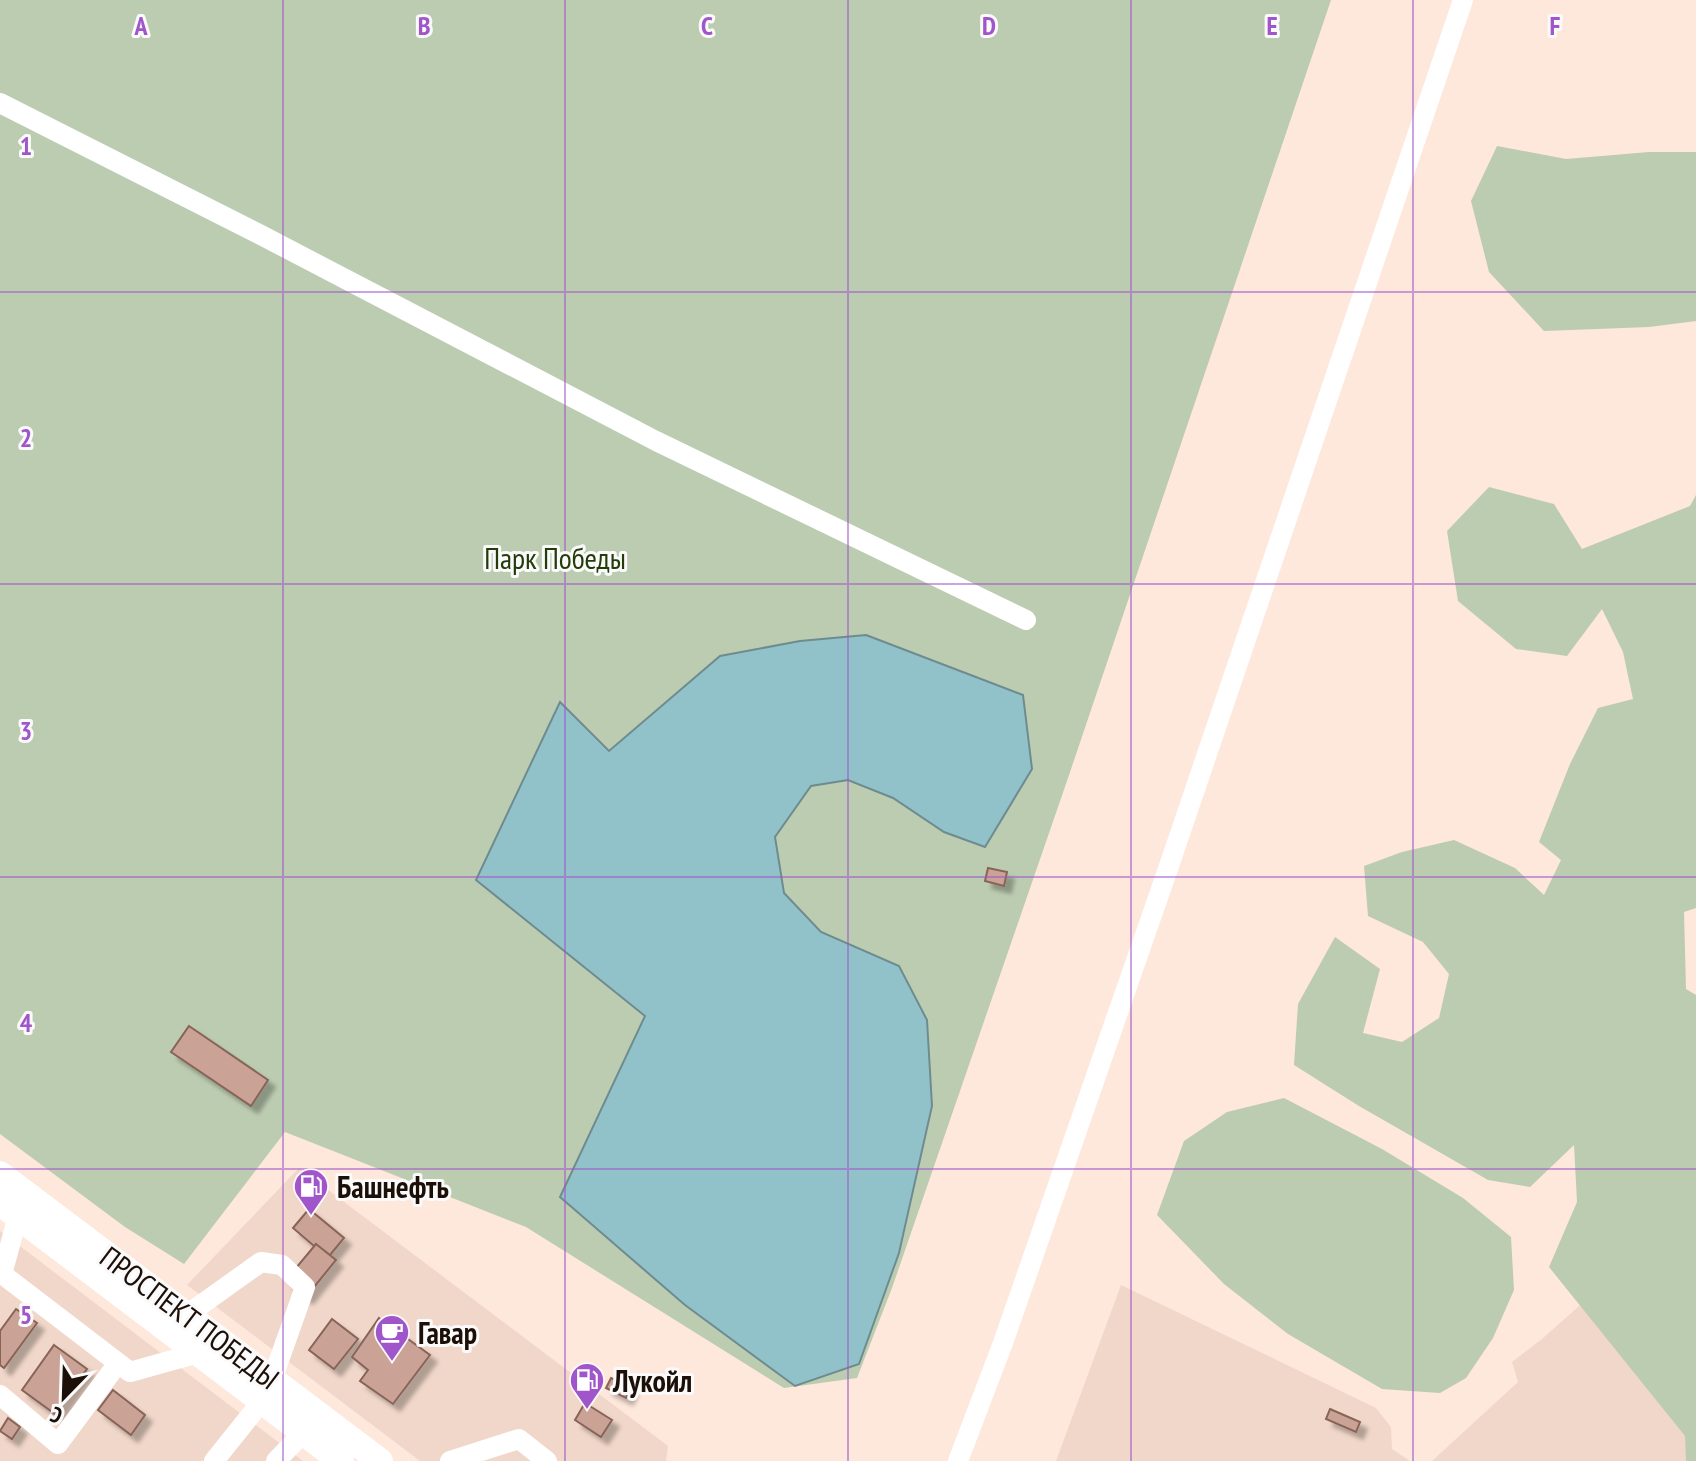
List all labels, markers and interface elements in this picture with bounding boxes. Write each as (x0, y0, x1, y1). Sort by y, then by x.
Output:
text: A (133, 9, 148, 42)
text: B (418, 9, 431, 42)
text: C (701, 9, 713, 42)
text: D (982, 9, 996, 42)
text: E (1266, 9, 1278, 42)
text: F (1550, 9, 1561, 42)
text: 1 (20, 129, 32, 162)
text: 2 (20, 421, 32, 454)
park label: Парк Победы (484, 538, 626, 577)
text: 3 (20, 714, 32, 747)
text: 4 (20, 1006, 33, 1039)
fuel station icon: Башнефть (292, 1167, 330, 1217)
place label: Башнефть (337, 1167, 449, 1206)
street label: ПРОСПЕКТ ПОБЕДЫ (93, 1237, 287, 1397)
text: 5 (20, 1298, 32, 1331)
cafe icon: Гавар (373, 1313, 411, 1363)
place label: Гавар (418, 1313, 477, 1352)
north arrow (24, 1357, 104, 1437)
fuel station icon: Лукойл (568, 1361, 606, 1411)
place label: Лукойл (612, 1361, 692, 1400)
text: С (46, 1401, 66, 1430)

